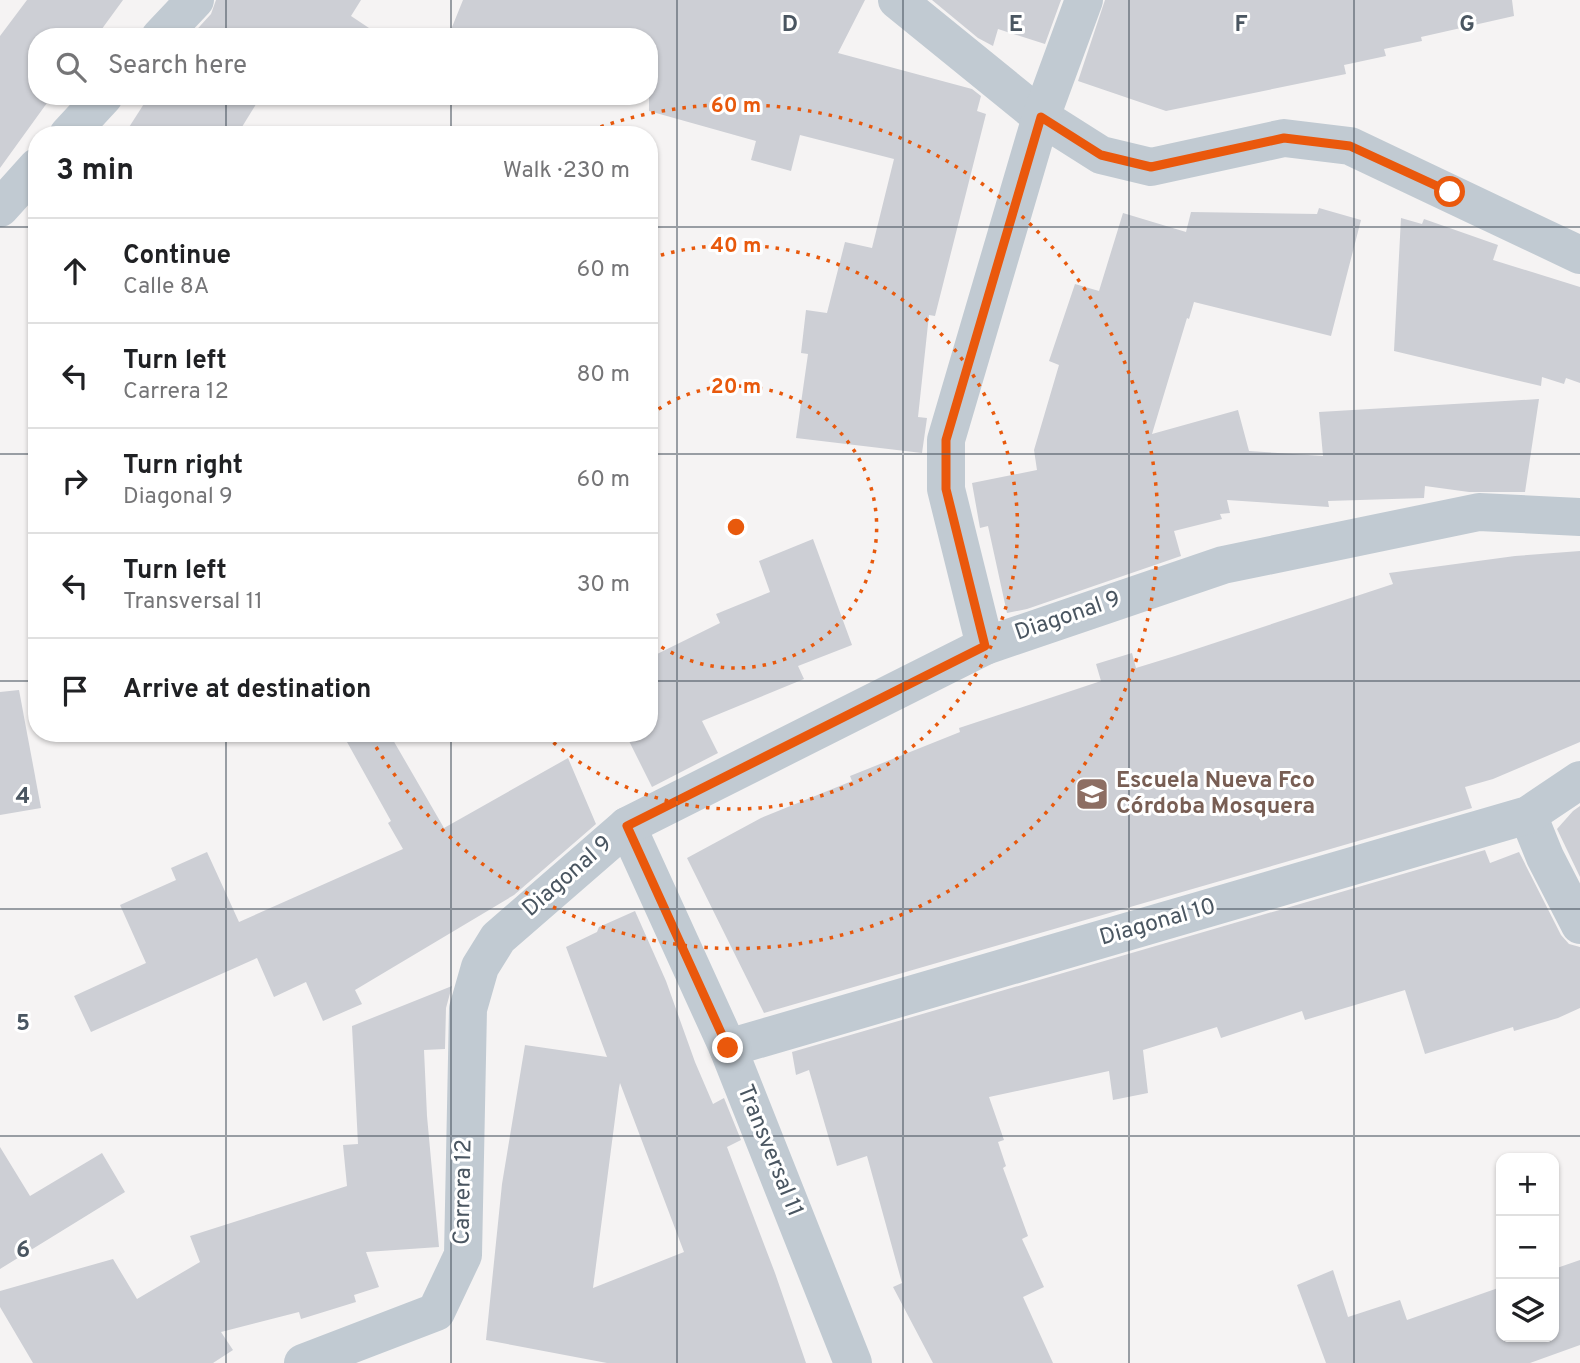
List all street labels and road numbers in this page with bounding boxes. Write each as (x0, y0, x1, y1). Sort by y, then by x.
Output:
street label: Diagonal 9 (1011, 585, 1125, 649)
street label: Diagonal 9 (517, 830, 619, 924)
street label: Diagonal 10 (1097, 893, 1219, 953)
street label: Transversal 11 (729, 1081, 809, 1221)
street label: Carrera 12 (449, 1139, 479, 1245)

